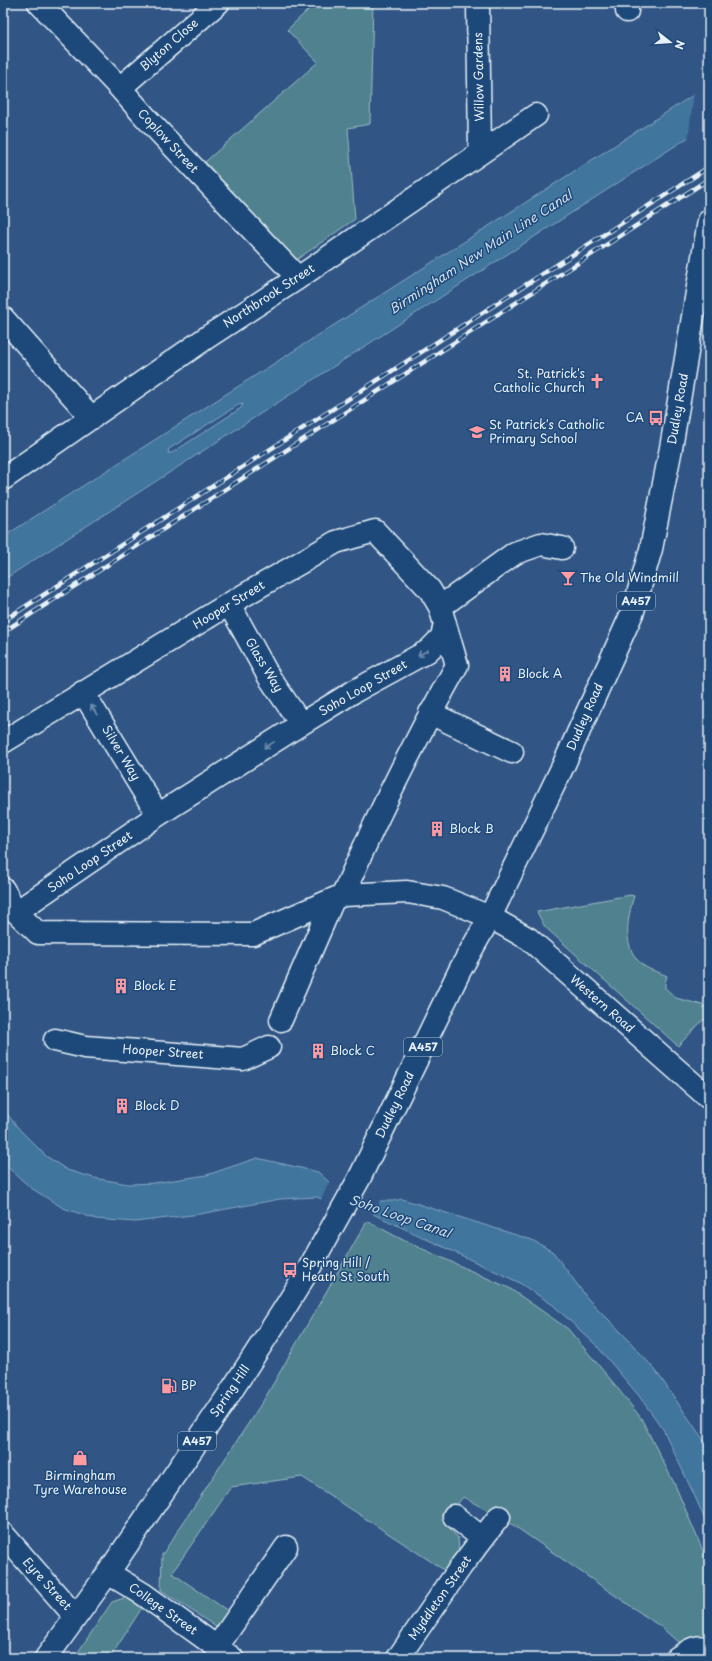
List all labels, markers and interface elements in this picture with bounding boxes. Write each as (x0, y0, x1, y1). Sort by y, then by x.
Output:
street label: Blyton Close (135, 14, 202, 75)
north arrow (650, 22, 690, 62)
street label: Willow Gardens (468, 32, 488, 122)
text: N (671, 38, 689, 52)
street label: Coplow Street (134, 104, 203, 177)
water label: Birmingham New Main Line Canal (384, 184, 577, 318)
street label: Northbrook Street (219, 259, 318, 332)
place label: St. Patrick's Catholic Church (493, 364, 586, 396)
church icon: St. Patrick's Catholic Church (588, 372, 606, 390)
street label: Dudley Road (662, 372, 692, 446)
place label: CA (626, 408, 644, 426)
bus stop icon: CA (647, 409, 665, 427)
place label: St Patrick's Catholic Primary School (489, 415, 605, 447)
school or university icon: St Patrick's Catholic Primary School (468, 423, 486, 441)
place label: The Old Windmill (580, 568, 679, 586)
bar icon: The Old Windmill (559, 569, 577, 587)
street label: Hooper Street (189, 576, 268, 633)
road number: A457 (617, 592, 655, 610)
street label: Glass Way (241, 634, 288, 695)
one-way arrow (418, 650, 430, 658)
street label: Soho Loop Street (315, 655, 410, 720)
place label: Block A (517, 664, 562, 682)
building icon: Block A (496, 665, 514, 683)
street label: Dudley Road (561, 680, 607, 753)
one-way arrow (90, 704, 98, 716)
street label: Silver Way (98, 721, 146, 784)
one-way arrow (263, 741, 274, 749)
place label: Block B (449, 819, 494, 837)
building icon: Block B (428, 820, 446, 838)
street label: Soho Loop Street (43, 826, 136, 896)
street label: Western Road (566, 970, 639, 1036)
place label: Block E (133, 976, 177, 994)
building icon: Block E (112, 977, 130, 995)
road number: A457 (404, 1038, 442, 1056)
street label: Hooper Street (122, 1039, 204, 1063)
place label: Block C (330, 1041, 375, 1059)
building icon: Block C (309, 1042, 327, 1060)
street label: Dudley Road (370, 1068, 418, 1141)
place label: Block D (134, 1096, 180, 1114)
building icon: Block D (113, 1097, 131, 1115)
water label: Soho Loop Canal (347, 1189, 456, 1243)
place label: Spring Hill / Heath St South (302, 1253, 389, 1285)
bus stop icon: Spring Hill / Heath St South (281, 1261, 299, 1279)
street label: Spring Hill (205, 1361, 253, 1420)
place label: BP (181, 1376, 196, 1394)
fuel station icon: BP (160, 1377, 178, 1395)
road number: A457 (178, 1432, 216, 1450)
shop icon: Birmingham Tyre Warehouse (71, 1449, 89, 1467)
place label: Birmingham Tyre Warehouse (33, 1466, 127, 1498)
street label: Myddleton Street (403, 1551, 475, 1643)
street label: Eyre Street (19, 1553, 77, 1614)
street label: College Street (126, 1578, 202, 1639)

